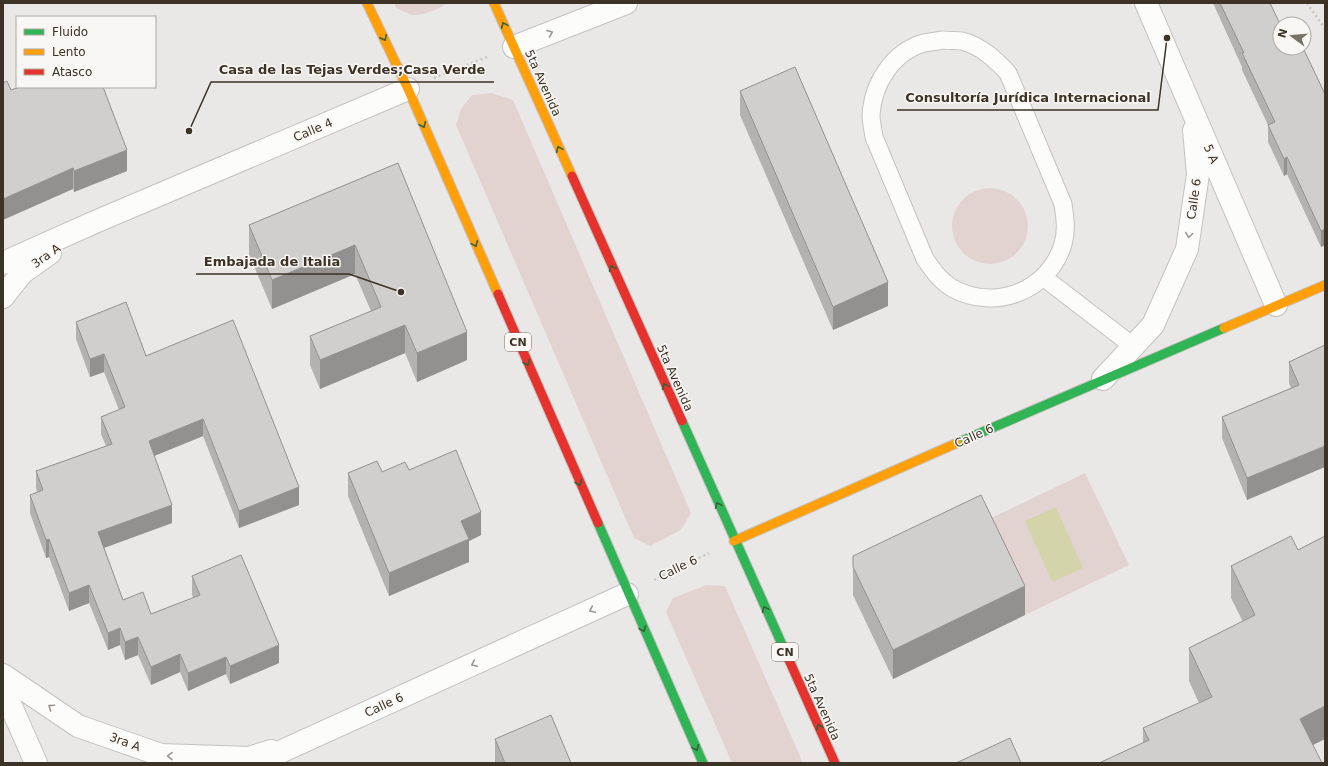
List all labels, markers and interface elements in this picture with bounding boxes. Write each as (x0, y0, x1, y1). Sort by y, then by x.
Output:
legend (16, 16, 156, 88)
north arrow (1272, 16, 1312, 56)
one-way arrow (501, 22, 509, 29)
text: Fluido (52, 25, 88, 39)
text: N (1275, 27, 1290, 40)
one-way arrow (546, 29, 553, 37)
one-way arrow (379, 34, 387, 42)
text: Lento (52, 45, 86, 59)
street label: 5ta Avenida (522, 48, 564, 118)
callout: Casa de las Tejas Verdes;Casa Verde (211, 57, 494, 82)
text: Casa de las Tejas Verdes;Casa Verde (219, 62, 485, 77)
text: Atasco (52, 65, 92, 79)
callout: Consultoría Jurídica Internacional (897, 85, 1158, 110)
text: Consultoría Jurídica Internacional (905, 90, 1151, 105)
street label: Calle 4 (291, 116, 335, 144)
one-way arrow (418, 121, 426, 128)
street label: 5 A (1201, 142, 1222, 167)
one-way arrow (556, 146, 564, 153)
street label: Calle 6 (1184, 178, 1204, 220)
one-way arrow (1185, 232, 1194, 238)
one-way arrow (470, 240, 478, 248)
street label: 3ra A (29, 241, 64, 271)
callout: Embajada de Italia (196, 249, 349, 274)
text: Embajada de Italia (204, 254, 340, 269)
one-way arrow (609, 264, 617, 272)
road number: CN (505, 333, 531, 351)
street label: 5ta Avenida (654, 343, 696, 413)
one-way arrow (522, 359, 530, 367)
one-way arrow (662, 383, 670, 390)
street label: Calle 6 (952, 421, 996, 451)
one-way arrow (574, 478, 582, 486)
one-way arrow (715, 502, 723, 509)
street label: Calle 6 (656, 553, 700, 583)
one-way arrow (589, 605, 596, 613)
one-way arrow (762, 606, 770, 613)
one-way arrow (638, 625, 646, 633)
road number: CN (772, 643, 798, 661)
one-way arrow (470, 659, 478, 667)
street label: 5ta Avenida (801, 672, 843, 742)
street label: Calle 6 (362, 690, 406, 720)
one-way arrow (48, 704, 55, 712)
one-way arrow (816, 724, 824, 732)
street label: 3ra A (108, 730, 143, 754)
one-way arrow (691, 744, 699, 752)
one-way arrow (167, 751, 173, 760)

